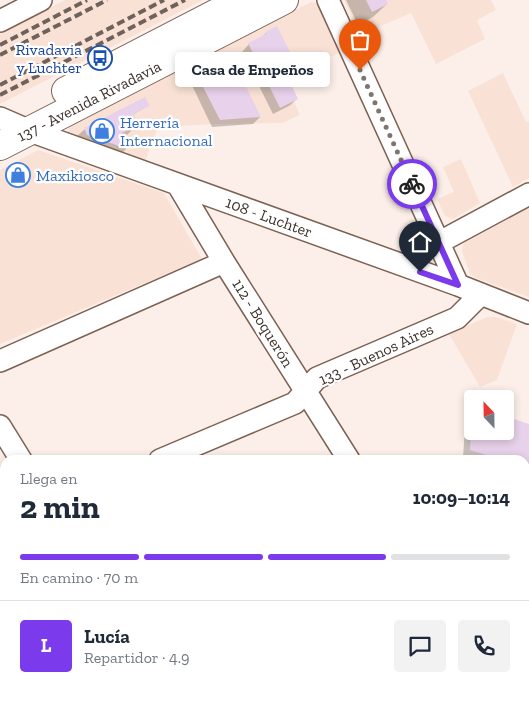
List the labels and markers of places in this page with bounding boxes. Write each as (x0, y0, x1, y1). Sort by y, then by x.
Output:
pin (339, 19, 381, 70)
place label: Rivadavia y Luchter (15, 40, 82, 77)
bus stop icon: Rivadavia y Luchter (87, 45, 113, 71)
callout: Casa de Empeños (175, 52, 330, 88)
place label: Herrería Internacional (120, 113, 213, 150)
shop icon: Herrería Internacional (89, 118, 115, 144)
shop icon: Maxikiosco (5, 162, 31, 188)
place label: Maxikiosco (36, 166, 114, 185)
pin (399, 221, 441, 272)

